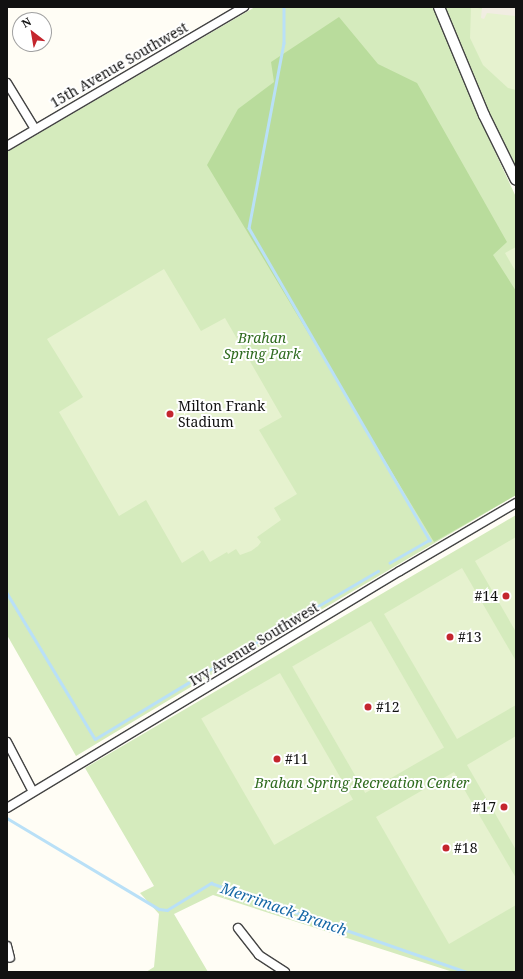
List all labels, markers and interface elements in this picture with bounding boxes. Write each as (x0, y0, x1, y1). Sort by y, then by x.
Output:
north arrow (12, 12, 52, 52)
text: N (18, 13, 34, 31)
street label: 15th Avenue Southwest (47, 19, 191, 111)
park label: Brahan Spring Park (223, 330, 301, 362)
place label: Milton Frank Stadium (178, 398, 265, 430)
marker: Milton Frank Stadium (165, 409, 175, 419)
place label: #14 (475, 588, 498, 604)
marker: #14 (501, 591, 511, 601)
street label: Ivy Avenue Southwest (186, 599, 322, 689)
place label: #13 (458, 629, 481, 645)
marker: #13 (445, 632, 455, 642)
place label: #12 (376, 699, 399, 715)
marker: #12 (363, 702, 373, 712)
place label: #11 (285, 751, 308, 767)
marker: #11 (272, 754, 282, 764)
park label: Brahan Spring Recreation Center (255, 775, 469, 791)
place label: #17 (473, 799, 496, 815)
marker: #17 (499, 802, 509, 812)
place label: #18 (454, 840, 477, 856)
marker: #18 (441, 843, 451, 853)
water label: Merrimack Branch (218, 879, 350, 939)

